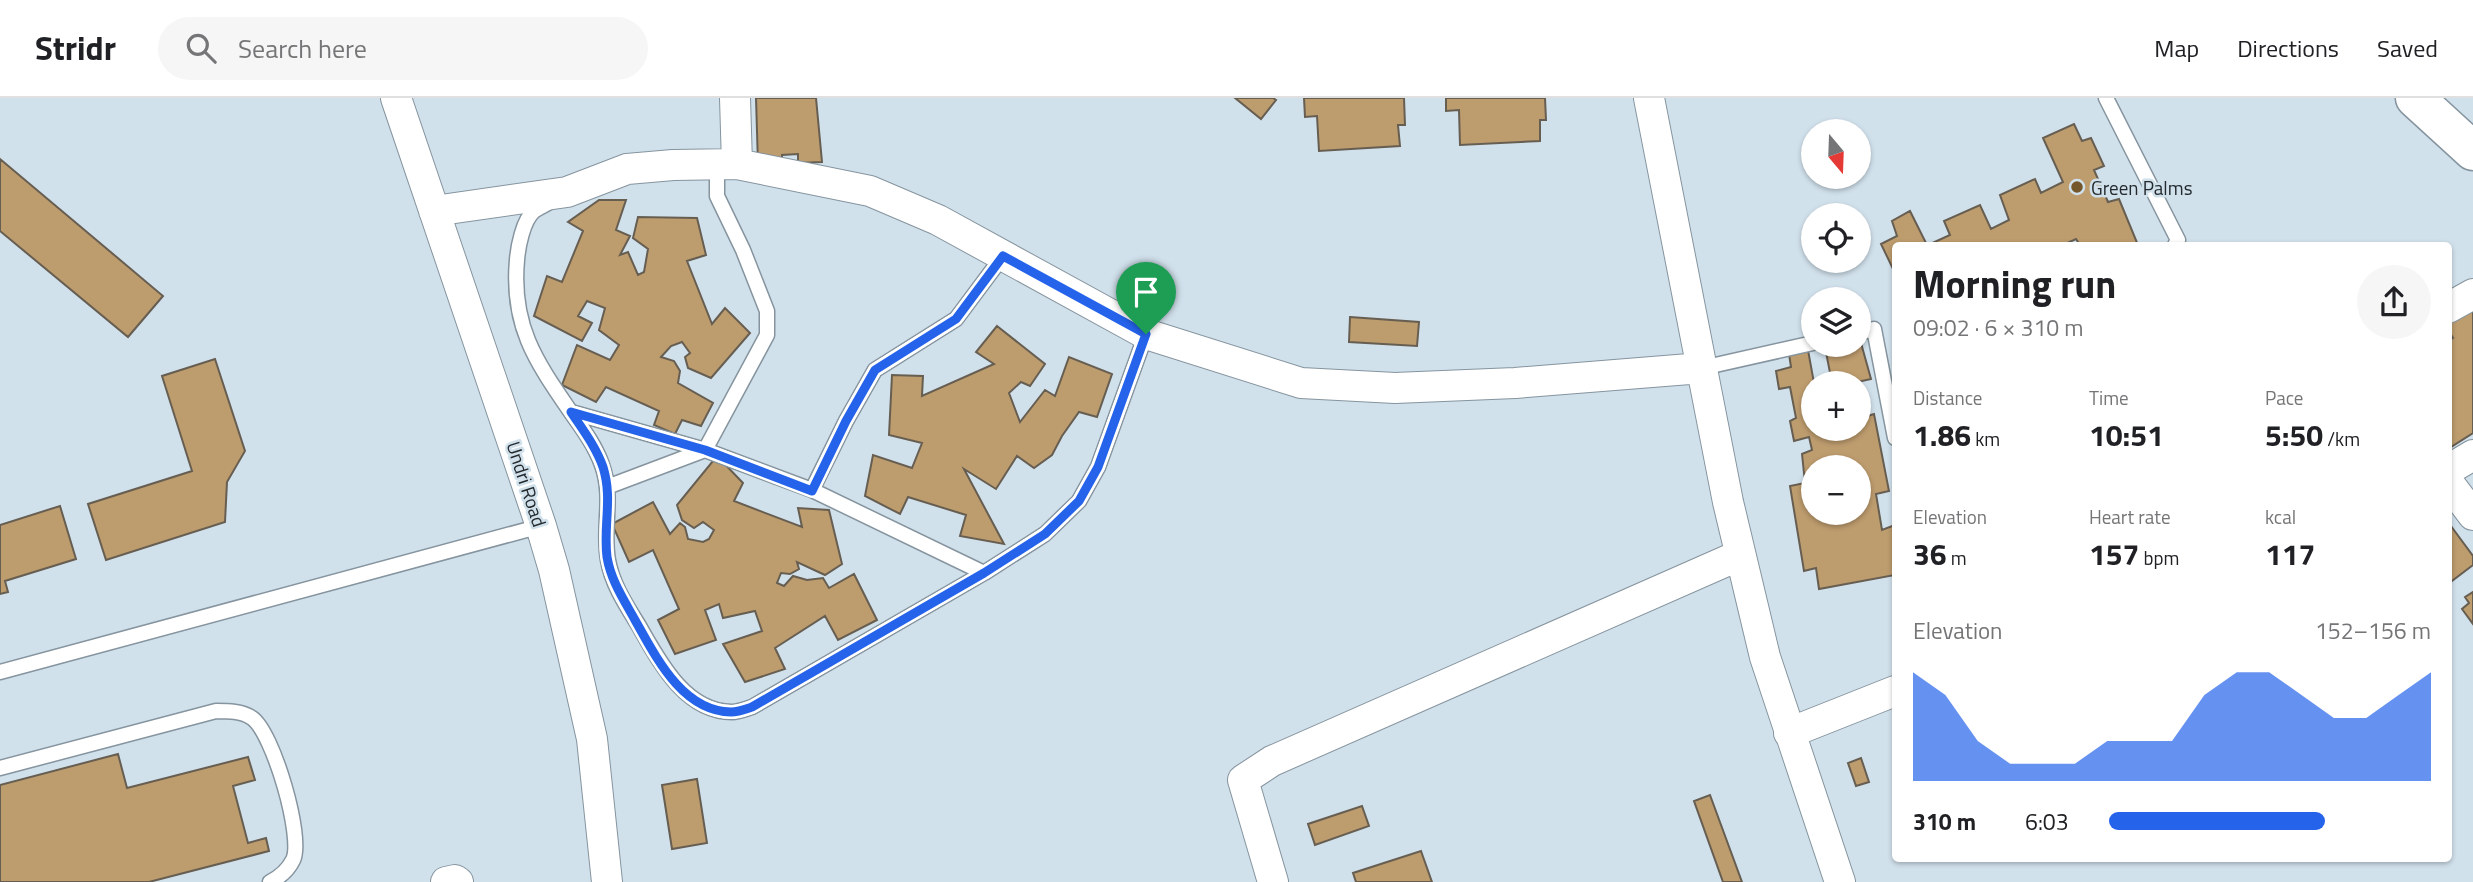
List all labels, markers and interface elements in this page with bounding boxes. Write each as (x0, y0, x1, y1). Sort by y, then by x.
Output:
search box (158, 17, 648, 80)
text: Stridr (35, 23, 116, 73)
icon: search (182, 29, 220, 67)
text: Search here (238, 29, 367, 68)
text: Map (2154, 30, 2199, 66)
text: Directions (2237, 30, 2339, 66)
text: Saved (2377, 30, 2438, 66)
north arrow (1801, 119, 1871, 189)
map controls (1801, 119, 1871, 525)
place label: Green Palms (2091, 173, 2193, 202)
marker: Green Palms (2069, 179, 2085, 195)
button: locate (1801, 203, 1871, 273)
text: Morning run (1913, 255, 2116, 313)
pin (1116, 262, 1176, 334)
button: share (2357, 265, 2431, 339)
icon: arrive (1127, 273, 1165, 311)
button: layers (1801, 287, 1871, 357)
text: 09:02 · 6 × 310 m (1913, 310, 2083, 345)
button: + (1801, 371, 1871, 441)
text: Distance (1913, 383, 1982, 412)
text: Time (2089, 383, 2129, 412)
text: Pace (2265, 383, 2303, 412)
text: 1.86 (1913, 412, 1971, 458)
text: 10:51 (2089, 412, 2164, 458)
text: 5:50 (2265, 412, 2323, 458)
text: km (1971, 424, 2000, 453)
text: /km (2323, 424, 2360, 453)
street label: Undri Road (500, 437, 554, 531)
button: − (1801, 455, 1871, 525)
text: Elevation (1913, 502, 1987, 531)
text: Heart rate (2089, 502, 2171, 531)
text: kcal (2265, 502, 2296, 531)
text: 36 (1913, 531, 1947, 577)
text: 157 (2089, 531, 2139, 577)
text: 117 (2265, 531, 2315, 577)
text: m (1947, 543, 1967, 572)
text: bpm (2139, 543, 2179, 572)
text: Elevation (1913, 613, 2002, 648)
text: 152–156 m (2315, 613, 2431, 648)
text: 310 m (1913, 804, 1976, 839)
text: 6:03 (2025, 804, 2069, 839)

